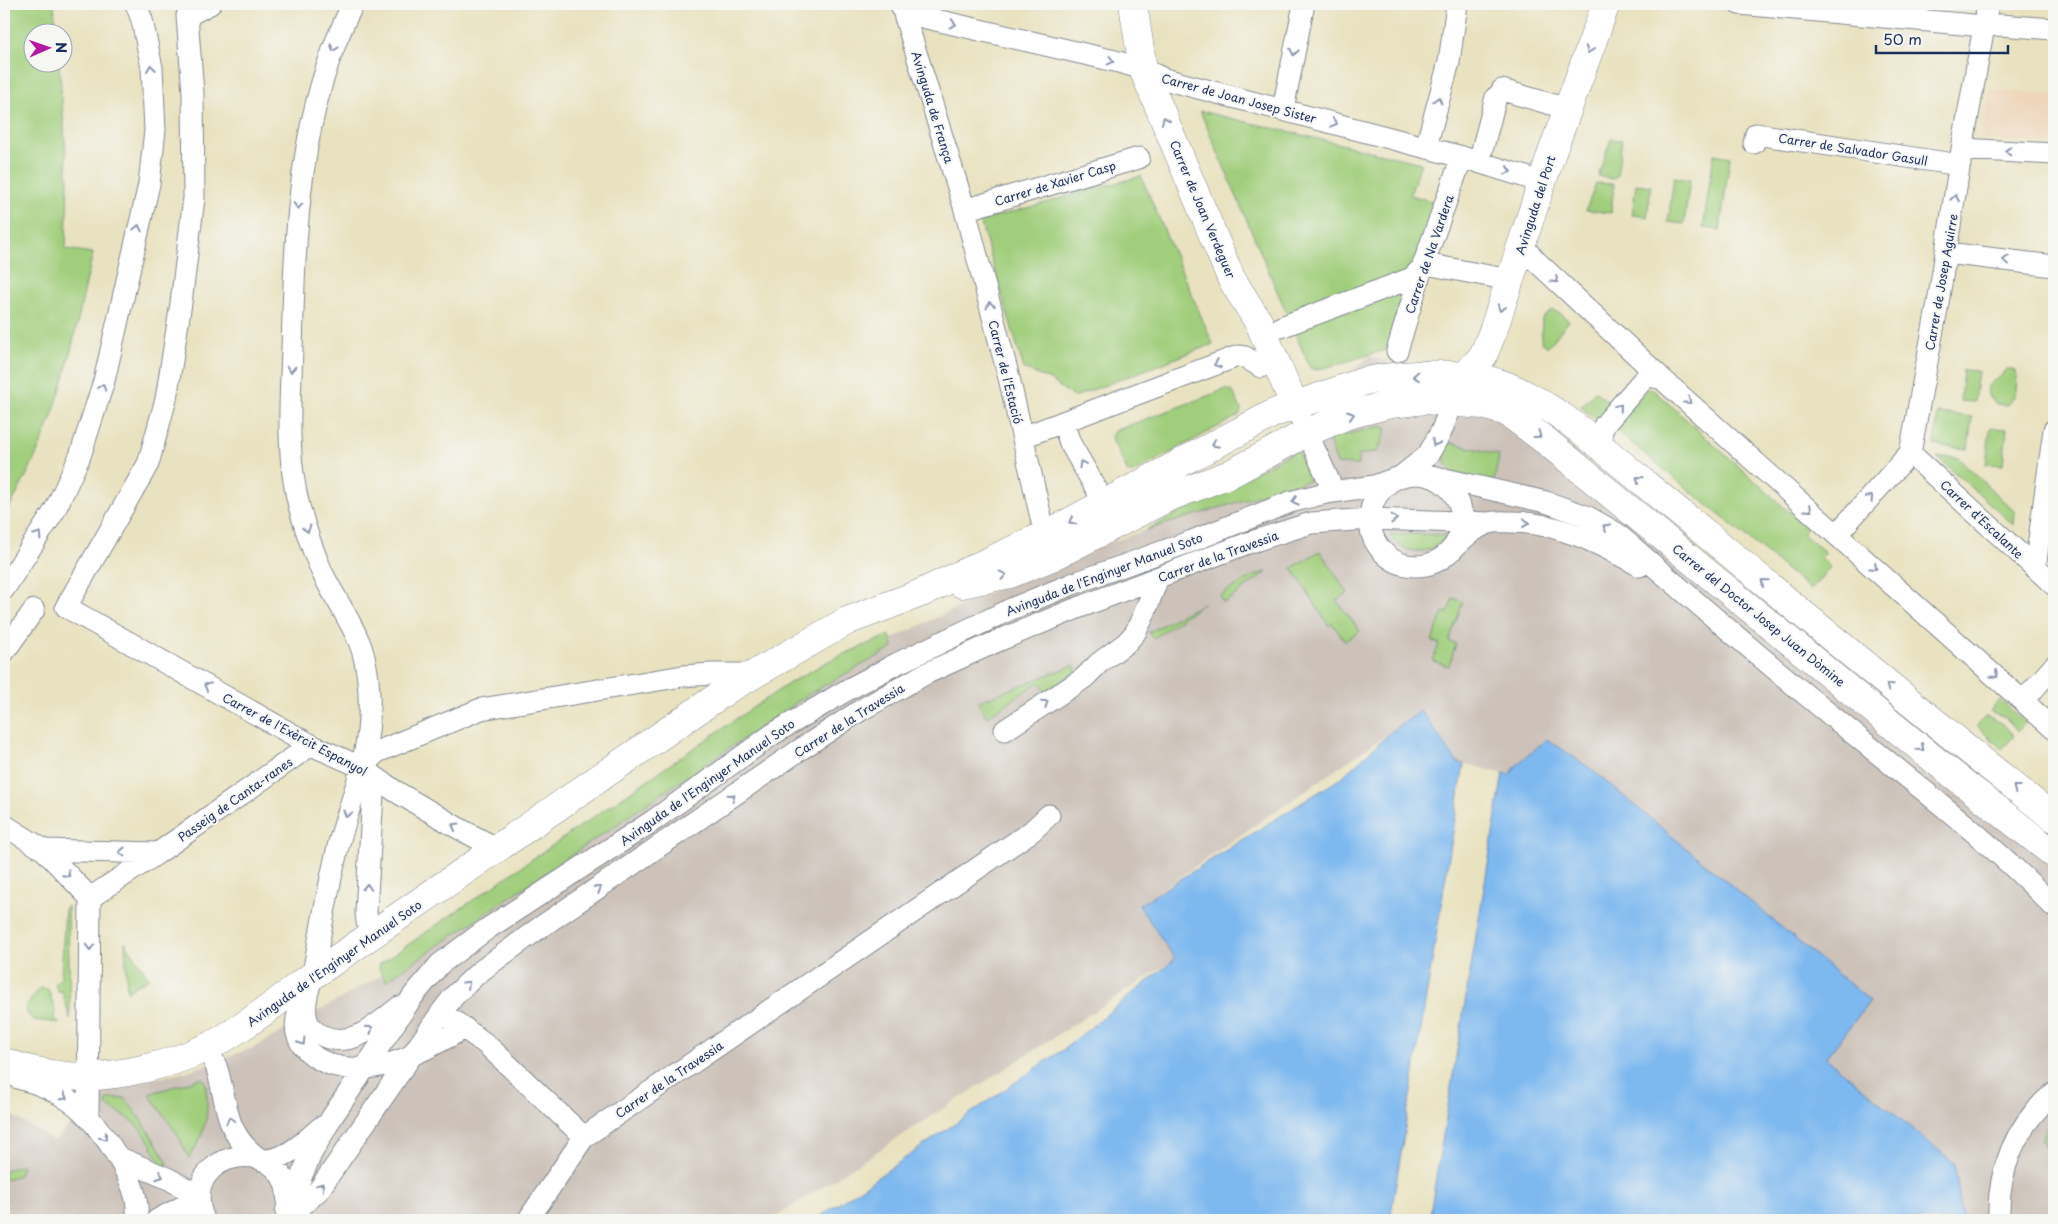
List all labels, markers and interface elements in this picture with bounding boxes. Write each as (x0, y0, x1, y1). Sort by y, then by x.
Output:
one-way arrow (948, 18, 957, 29)
north arrow (22, 22, 72, 72)
scale bar (1876, 22, 2008, 54)
text: 50 m (1883, 27, 1922, 50)
text: N (51, 42, 72, 53)
one-way arrow (330, 44, 340, 52)
one-way arrow (1585, 45, 1595, 53)
one-way arrow (1290, 47, 1300, 56)
street label: Avinguda de França (907, 49, 959, 166)
one-way arrow (1107, 55, 1115, 66)
one-way arrow (146, 63, 157, 71)
street label: Carrer de Joan Josep Sister (1159, 69, 1319, 127)
one-way arrow (1433, 97, 1443, 105)
one-way arrow (1160, 116, 1171, 125)
one-way arrow (1330, 117, 1339, 128)
street label: Carrer de Salvador Gasull (1777, 128, 1929, 170)
street label: Carrer de Joan Verdeguer (1166, 137, 1240, 281)
one-way arrow (2004, 146, 2012, 157)
street label: Avinguda del Port (1510, 153, 1560, 257)
street label: Carrer de Xavier Casp (992, 156, 1118, 210)
one-way arrow (1503, 165, 1511, 175)
street label: Carrer de Na Vardera (1400, 192, 1458, 316)
one-way arrow (1950, 194, 1960, 203)
one-way arrow (293, 203, 304, 211)
street label: Carrer de Josep Aguirre (1920, 212, 1962, 352)
one-way arrow (132, 224, 143, 233)
one-way arrow (2002, 255, 2010, 266)
one-way arrow (1550, 274, 1559, 283)
one-way arrow (985, 302, 995, 310)
one-way arrow (1496, 303, 1506, 311)
street label: Carrer de l'Estació (984, 318, 1028, 426)
one-way arrow (1213, 358, 1222, 368)
one-way arrow (286, 365, 297, 373)
one-way arrow (1411, 370, 1419, 381)
one-way arrow (96, 383, 106, 391)
one-way arrow (1682, 395, 1691, 404)
one-way arrow (1614, 403, 1623, 412)
one-way arrow (1347, 410, 1355, 420)
one-way arrow (1532, 430, 1541, 438)
one-way arrow (1212, 438, 1221, 448)
one-way arrow (1431, 438, 1441, 447)
one-way arrow (1078, 461, 1088, 470)
one-way arrow (1636, 476, 1645, 484)
street label: Carrer d'Escalante (1936, 476, 2028, 563)
one-way arrow (1864, 494, 1873, 503)
one-way arrow (1291, 495, 1300, 505)
one-way arrow (1804, 503, 1813, 512)
one-way arrow (1391, 514, 1399, 525)
one-way arrow (1068, 515, 1077, 525)
one-way arrow (1523, 517, 1531, 528)
one-way arrow (1602, 524, 1611, 534)
one-way arrow (301, 525, 311, 533)
street label: Carrer de la Travessia (1155, 526, 1281, 586)
street label: Avinguda de l'Enginyer Manuel Soto (1003, 528, 1205, 620)
one-way arrow (32, 532, 42, 541)
street label: Carrer del Doctor Josep Juan Dòmine (1669, 539, 1849, 691)
one-way arrow (1868, 561, 1877, 570)
one-way arrow (998, 570, 1007, 581)
one-way arrow (1761, 579, 1770, 588)
one-way arrow (1989, 669, 1998, 678)
street label: Carrer de la Travessia (790, 678, 908, 761)
one-way arrow (203, 683, 212, 693)
one-way arrow (1886, 683, 1895, 692)
street label: Carrer de l'Exèrcit Espanyol (219, 688, 371, 780)
one-way arrow (1040, 700, 1049, 709)
street label: Avinguda de l'Enginyer Manuel Soto (616, 714, 798, 849)
one-way arrow (1916, 743, 1925, 752)
street label: Passeig de Canta-ranes (174, 752, 296, 845)
one-way arrow (2012, 785, 2022, 794)
one-way arrow (726, 794, 736, 803)
one-way arrow (342, 809, 353, 818)
one-way arrow (451, 822, 460, 832)
one-way arrow (118, 847, 126, 858)
one-way arrow (61, 869, 70, 878)
one-way arrow (361, 883, 372, 891)
one-way arrow (592, 886, 602, 895)
street label: Avinguda de l'Enginyer Manuel Soto (243, 895, 425, 1030)
one-way arrow (85, 944, 95, 951)
one-way arrow (461, 981, 470, 990)
one-way arrow (364, 1026, 374, 1035)
street label: Carrer de la Travessia (611, 1036, 727, 1122)
one-way arrow (295, 1037, 305, 1046)
one-way arrow (59, 1091, 68, 1101)
one-way arrow (225, 1116, 235, 1124)
one-way arrow (98, 1131, 107, 1141)
one-way arrow (156, 1170, 164, 1180)
one-way arrow (315, 1182, 324, 1192)

